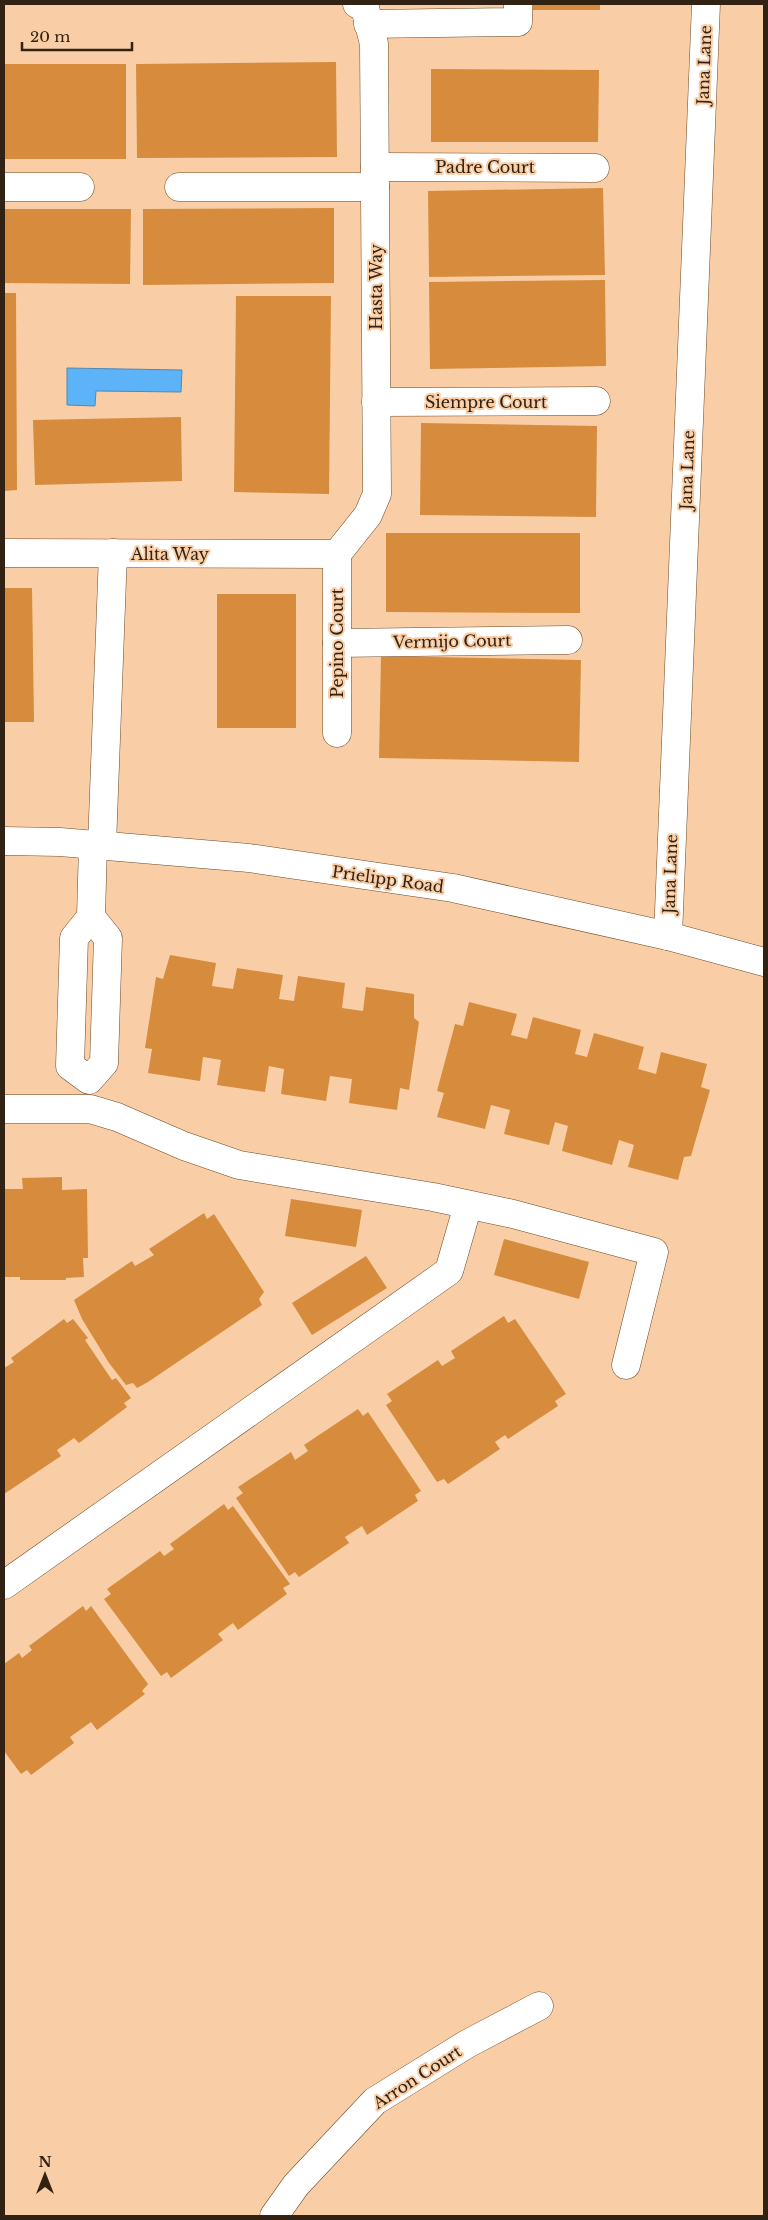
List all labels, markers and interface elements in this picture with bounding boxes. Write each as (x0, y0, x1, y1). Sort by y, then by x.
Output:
scale bar (22, 20, 132, 52)
street label: Jana Lane (693, 25, 715, 107)
text: 20 m (30, 27, 70, 46)
street label: Padre Court (435, 157, 535, 177)
street label: Hasta Way (366, 243, 386, 330)
street label: Siempre Court (425, 392, 547, 412)
street label: Jana Lane (676, 430, 698, 512)
street label: Alita Way (130, 544, 210, 564)
street label: Pepino Court (327, 588, 347, 698)
street label: Vermijo Court (392, 630, 511, 652)
street label: Jana Lane (659, 834, 681, 916)
street label: Prielipp Road (331, 861, 445, 897)
street label: Arron Court (368, 2041, 465, 2113)
north arrow (20, 2150, 70, 2200)
text: N (38, 2153, 52, 2171)

